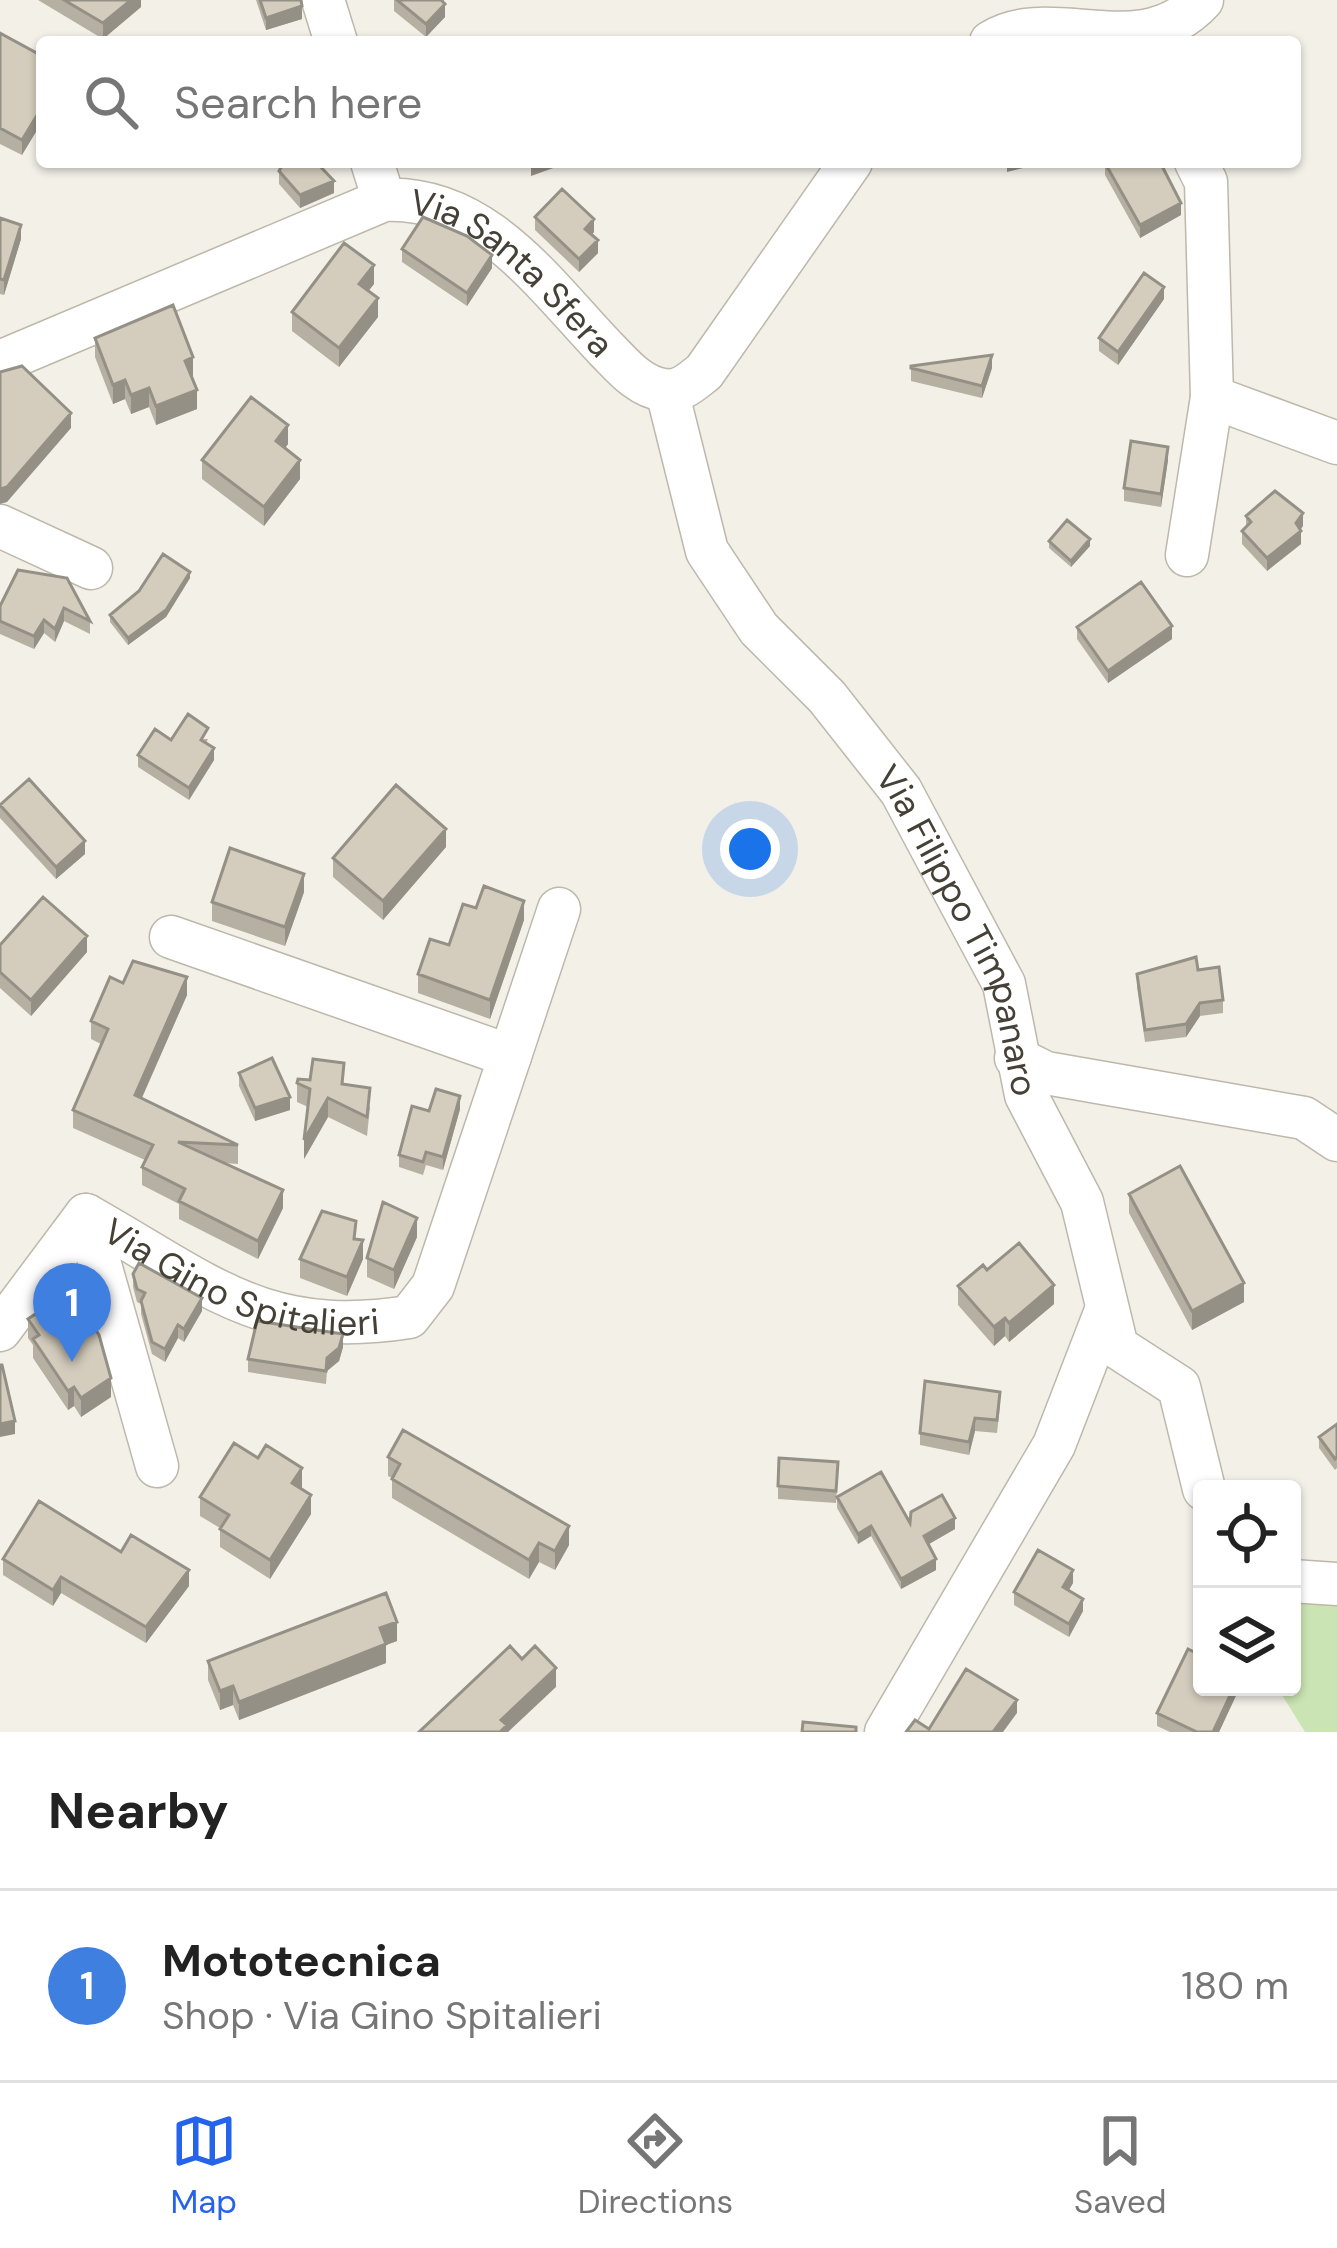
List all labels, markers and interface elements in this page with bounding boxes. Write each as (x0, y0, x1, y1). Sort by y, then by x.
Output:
search box (36, 36, 1301, 168)
icon: search (78, 69, 144, 135)
text: Search here (174, 73, 422, 132)
street label: Via Santa Sfera (406, 178, 624, 367)
street label: Via Filippo Timpanaro (865, 755, 1049, 1100)
your location (720, 819, 780, 879)
street label: Via Gino Spitalieri (95, 1207, 381, 1346)
pin: 1 (33, 1263, 111, 1362)
map controls (1193, 1480, 1301, 1696)
button: locate (1193, 1480, 1301, 1588)
button: layers (1193, 1588, 1301, 1696)
text: Nearby (48, 1777, 229, 1844)
text: Mototecnica (162, 1931, 441, 1990)
text: 1 (80, 1960, 94, 2011)
text: 180 m (1181, 1960, 1289, 2011)
text: Shop · Via Gino Spitalieri (162, 1990, 602, 2041)
tab: Map (170, 2108, 237, 2223)
tab: Directions (578, 2108, 733, 2223)
tab: Saved (1074, 2108, 1167, 2223)

